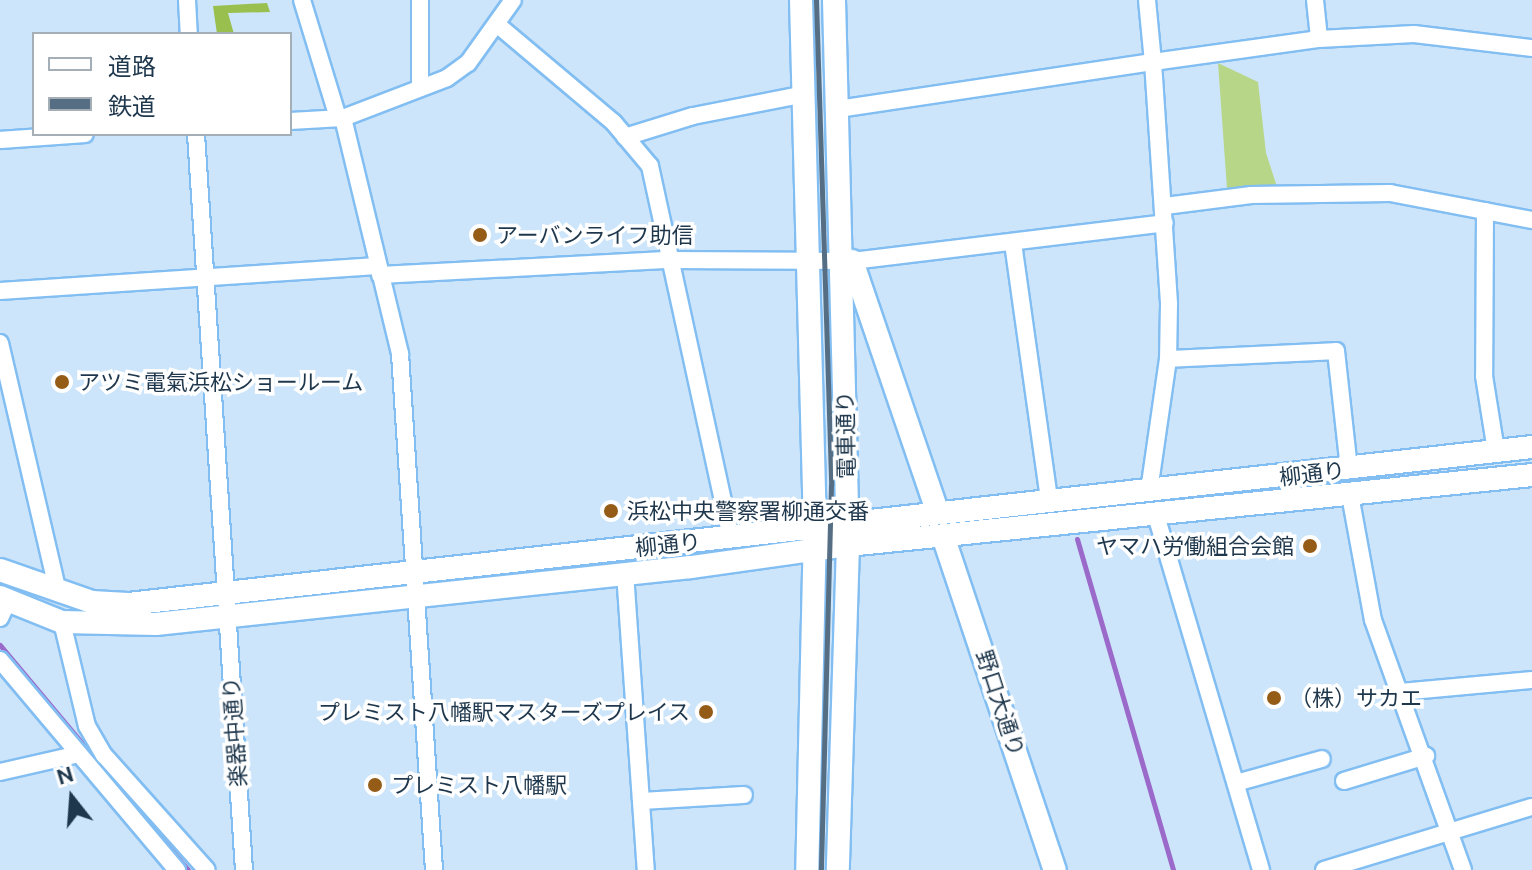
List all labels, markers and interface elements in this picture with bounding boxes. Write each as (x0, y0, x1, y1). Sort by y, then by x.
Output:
legend (32, 32, 292, 136)
text: 道路 (108, 53, 156, 80)
text: 鉄道 (108, 93, 156, 120)
place label: アーバンライフ助信 (496, 222, 693, 248)
marker: アーバンライフ助信 (471, 226, 489, 244)
place label: アツミ電氣浜松ショールーム (78, 369, 364, 395)
marker: アツミ電氣浜松ショールーム (53, 373, 71, 391)
street label: 電車通り (831, 391, 859, 479)
street label: 柳通り (1278, 456, 1346, 490)
place label: 浜松中央警察署柳通交番 (627, 498, 869, 524)
marker: 浜松中央警察署柳通交番 (602, 502, 620, 520)
street label: 柳通り (634, 527, 702, 561)
place label: ヤマハ労働組合会館 (1096, 533, 1294, 559)
marker: ヤマハ労働組合会館 (1301, 537, 1319, 555)
street label: 野口大通り (971, 647, 1031, 759)
street label: 楽器中通り (217, 676, 251, 788)
place label: （株）サカエ (1290, 685, 1422, 711)
marker: （株）サカエ (1265, 689, 1283, 707)
place label: プレミスト八幡駅マスターズプレイス (316, 699, 690, 725)
marker: プレミスト八幡駅マスターズプレイス (697, 703, 715, 721)
north arrow (32, 758, 112, 838)
text: N (53, 760, 76, 789)
place label: プレミスト八幡駅 (391, 772, 567, 798)
marker: プレミスト八幡駅 (366, 776, 384, 794)

